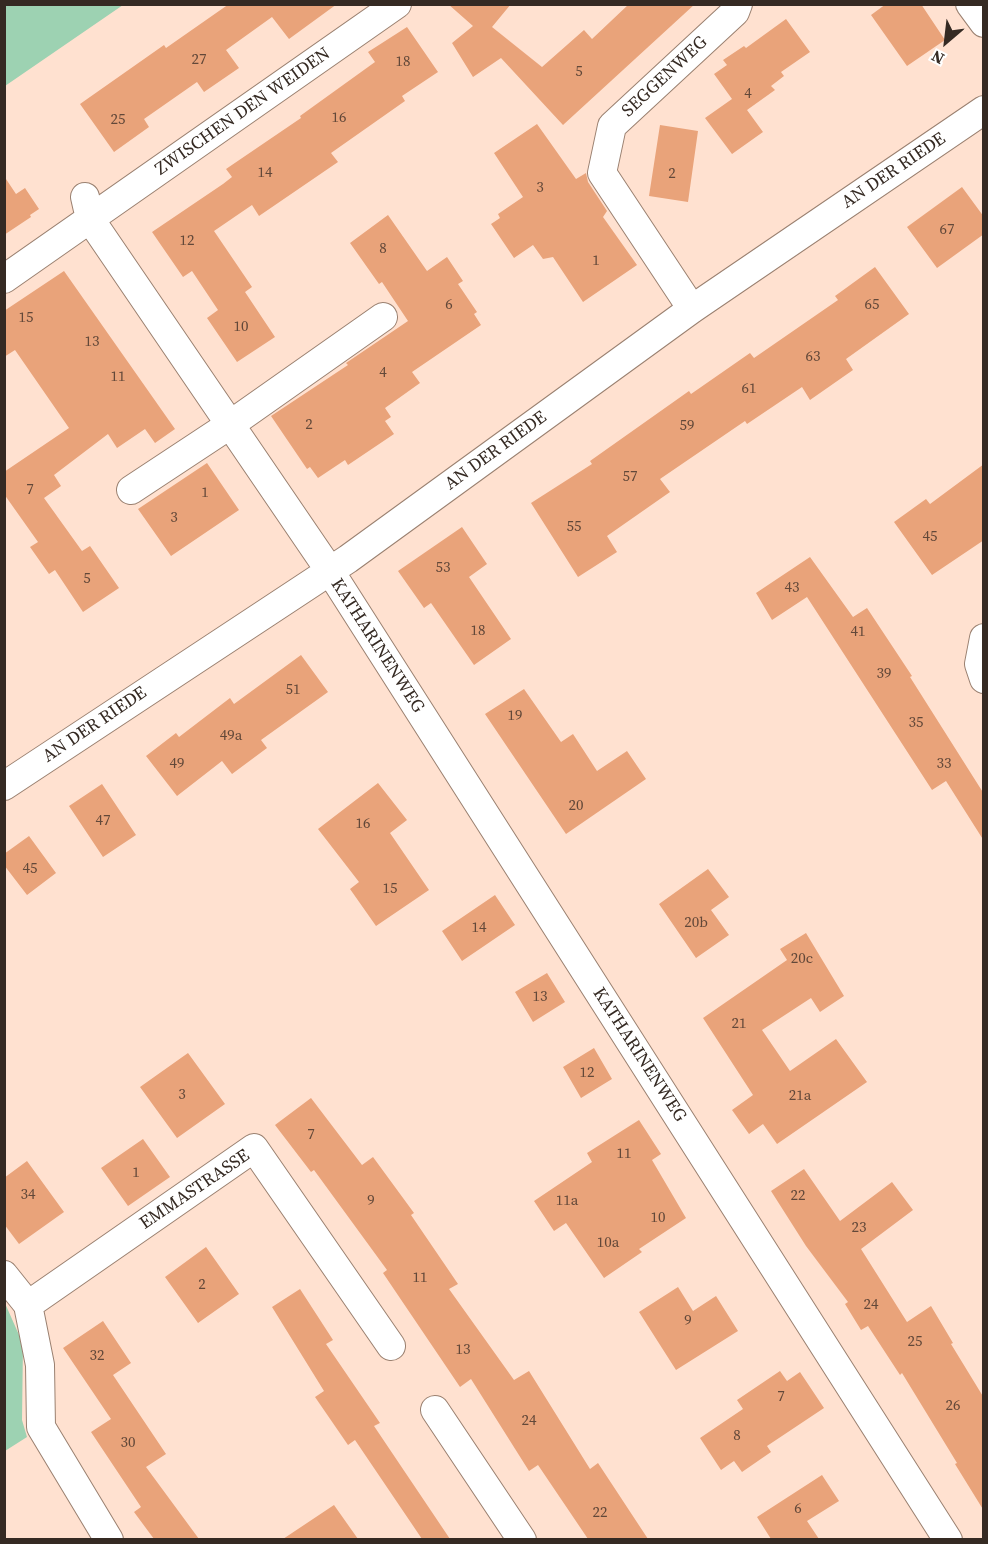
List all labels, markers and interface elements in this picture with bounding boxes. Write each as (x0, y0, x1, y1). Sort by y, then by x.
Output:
north arrow (916, 12, 976, 72)
street label: SEGGENWEG (618, 32, 712, 122)
street label: ZWISCHEN DEN WEIDEN (151, 43, 335, 181)
text: N (927, 45, 948, 70)
house number: 27 (192, 51, 206, 69)
house number: 18 (396, 53, 410, 71)
house number: 5 (575, 63, 583, 81)
house number: 4 (744, 85, 752, 103)
house number: 16 (332, 109, 346, 127)
house number: 25 (111, 111, 125, 129)
street label: AN DER RIEDE (838, 128, 950, 214)
house number: 14 (258, 164, 272, 182)
house number: 2 (668, 165, 676, 183)
house number: 3 (536, 179, 544, 197)
house number: 67 (940, 221, 954, 239)
house number: 12 (180, 232, 194, 250)
house number: 8 (379, 240, 387, 258)
house number: 1 (592, 252, 600, 270)
house number: 6 (445, 296, 453, 314)
house number: 65 (865, 296, 879, 314)
house number: 15 (19, 309, 33, 327)
house number: 10 (234, 318, 248, 336)
house number: 13 (85, 333, 99, 351)
house number: 63 (806, 348, 820, 366)
house number: 4 (379, 364, 387, 382)
house number: 11 (111, 368, 125, 386)
house number: 61 (742, 380, 756, 398)
street label: AN DER RIEDE (441, 407, 551, 495)
house number: 2 (305, 416, 313, 434)
house number: 59 (680, 417, 694, 435)
house number: 57 (623, 468, 637, 486)
house number: 7 (26, 481, 34, 499)
house number: 1 (201, 484, 209, 502)
house number: 3 (170, 509, 178, 527)
house number: 55 (567, 518, 581, 536)
house number: 45 (923, 528, 937, 546)
house number: 53 (436, 559, 450, 577)
house number: 5 (83, 570, 91, 588)
street label: KATHARINENWEG (326, 575, 428, 717)
house number: 43 (785, 579, 799, 597)
house number: 18 (471, 622, 485, 640)
house number: 41 (851, 623, 865, 641)
house number: 39 (877, 665, 891, 683)
house number: 51 (286, 681, 300, 699)
street label: AN DER RIEDE (39, 682, 151, 768)
house number: 19 (508, 707, 522, 725)
house number: 35 (909, 714, 923, 732)
house number: 49a (220, 727, 242, 745)
house number: 49 (170, 755, 184, 773)
house number: 33 (937, 755, 951, 773)
house number: 20 (569, 797, 583, 815)
house number: 47 (96, 812, 110, 830)
house number: 16 (356, 815, 370, 833)
house number: 45 (23, 860, 37, 878)
house number: 15 (383, 880, 397, 898)
house number: 20b (684, 914, 708, 932)
house number: 14 (472, 919, 486, 937)
house number: 20c (791, 950, 813, 968)
street label: KATHARINENWEG (588, 984, 690, 1126)
house number: 13 (533, 988, 547, 1006)
house number: 21 (732, 1015, 746, 1033)
house number: 12 (580, 1064, 594, 1082)
house number: 3 (178, 1086, 186, 1104)
house number: 21a (789, 1087, 811, 1105)
house number: 7 (307, 1126, 315, 1144)
street label: EMMASTRASSE (136, 1145, 254, 1235)
house number: 11 (617, 1145, 631, 1163)
house number: 1 (132, 1164, 140, 1182)
house number: 34 (21, 1186, 35, 1204)
house number: 22 (791, 1187, 805, 1205)
house number: 9 (367, 1192, 375, 1210)
house number: 11a (556, 1192, 578, 1210)
house number: 10 (651, 1209, 665, 1227)
house number: 23 (852, 1219, 866, 1237)
house number: 10a (597, 1234, 619, 1252)
house number: 11 (413, 1269, 427, 1287)
house number: 2 (198, 1276, 206, 1294)
house number: 24 (864, 1296, 878, 1314)
house number: 9 (684, 1312, 692, 1330)
house number: 25 (908, 1333, 922, 1351)
house number: 13 (456, 1341, 470, 1359)
house number: 32 (90, 1347, 104, 1365)
house number: 7 (777, 1388, 785, 1406)
house number: 26 (946, 1397, 960, 1415)
house number: 24 (522, 1412, 536, 1430)
house number: 8 (733, 1427, 741, 1445)
house number: 30 (121, 1434, 135, 1452)
house number: 6 (794, 1500, 802, 1518)
house number: 22 (593, 1504, 607, 1522)

